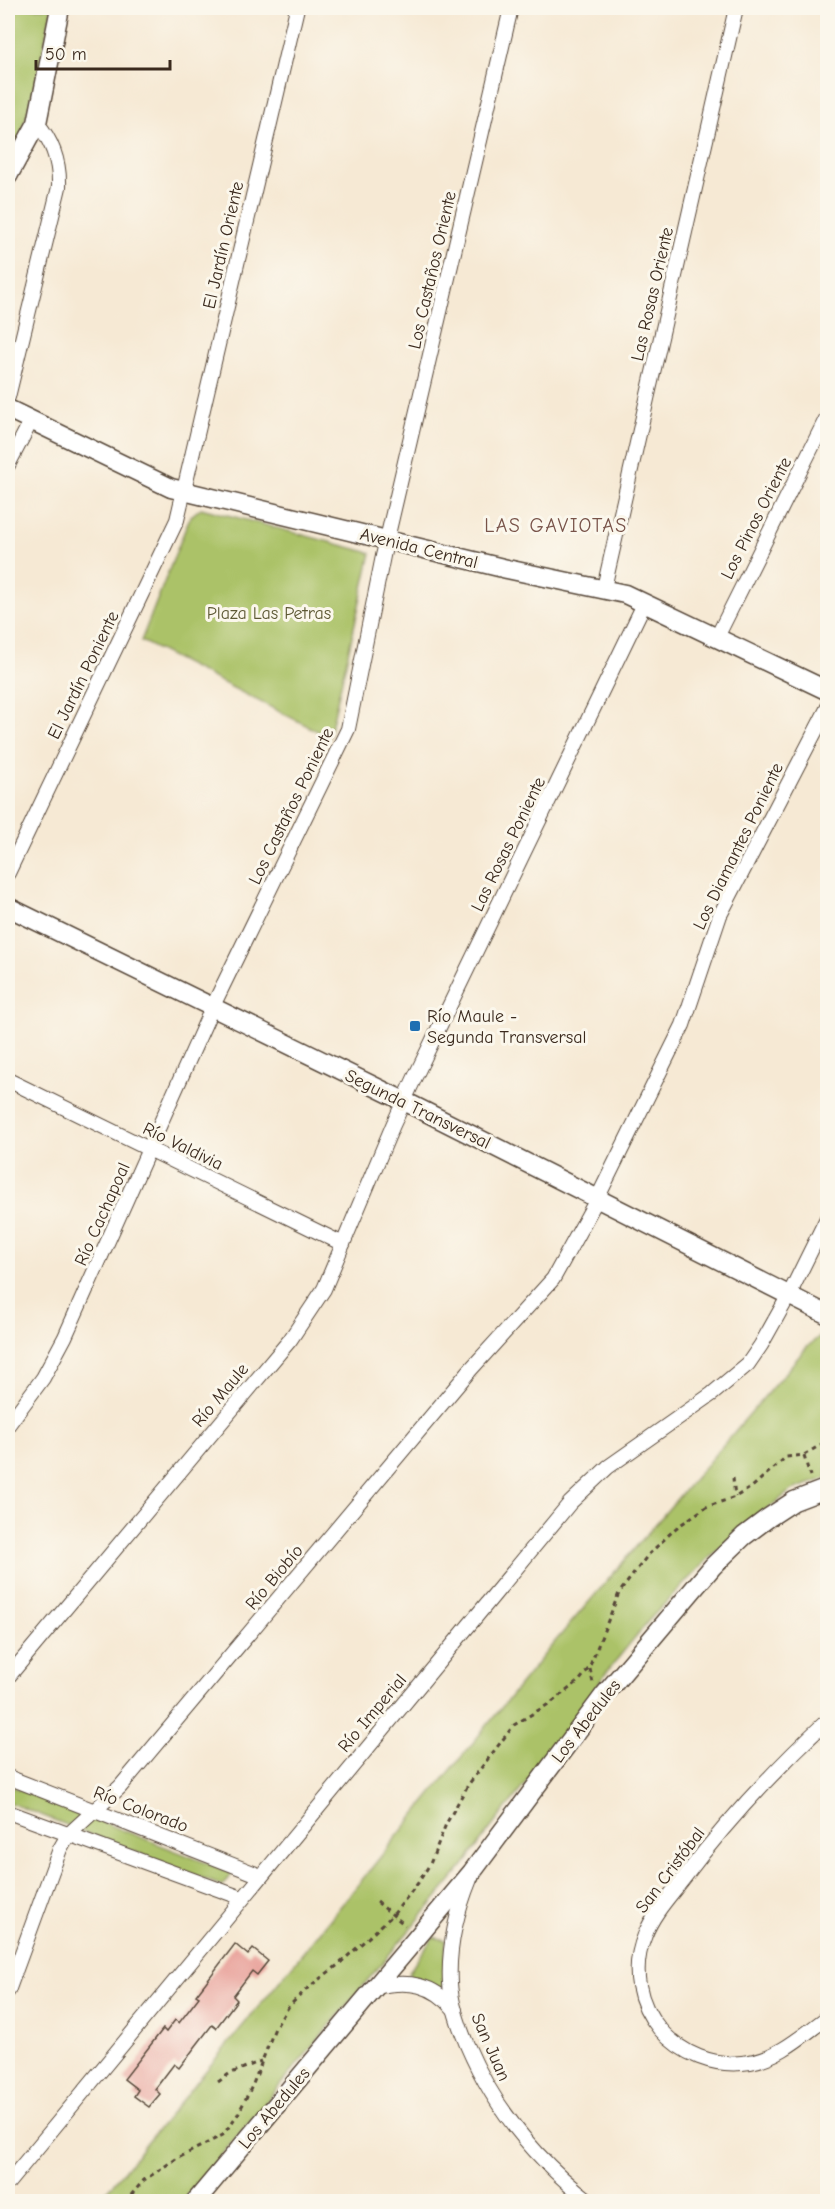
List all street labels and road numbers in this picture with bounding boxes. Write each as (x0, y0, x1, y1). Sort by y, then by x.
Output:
street label: El Jardín Oriente (199, 179, 248, 311)
street label: Los Castaños Oriente (404, 189, 461, 351)
street label: Las Rosas Oriente (627, 225, 678, 363)
street label: Los Pinos Oriente (717, 454, 796, 583)
street label: Avenida Central (358, 524, 480, 573)
street label: El Jardín Poniente (43, 608, 124, 743)
street label: Los Castaños Poniente (244, 724, 339, 888)
street label: Los Diamantes Poniente (689, 759, 788, 933)
street label: Las Rosas Poniente (467, 773, 550, 915)
street label: Segunda Transversal (342, 1065, 494, 1154)
street label: Río Valdivia (139, 1118, 226, 1175)
street label: Río Cachapoal (70, 1159, 135, 1269)
street label: Río Maule (188, 1359, 253, 1432)
street label: Río Biobío (241, 1541, 308, 1614)
street label: Río Imperial (334, 1670, 411, 1757)
street label: Los Abedules (547, 1675, 625, 1767)
street label: Río Colorado (91, 1782, 191, 1837)
street label: San Cristóbal (631, 1823, 709, 1917)
street label: San Juan (466, 2010, 515, 2084)
street label: Los Abedules (234, 2063, 315, 2153)

